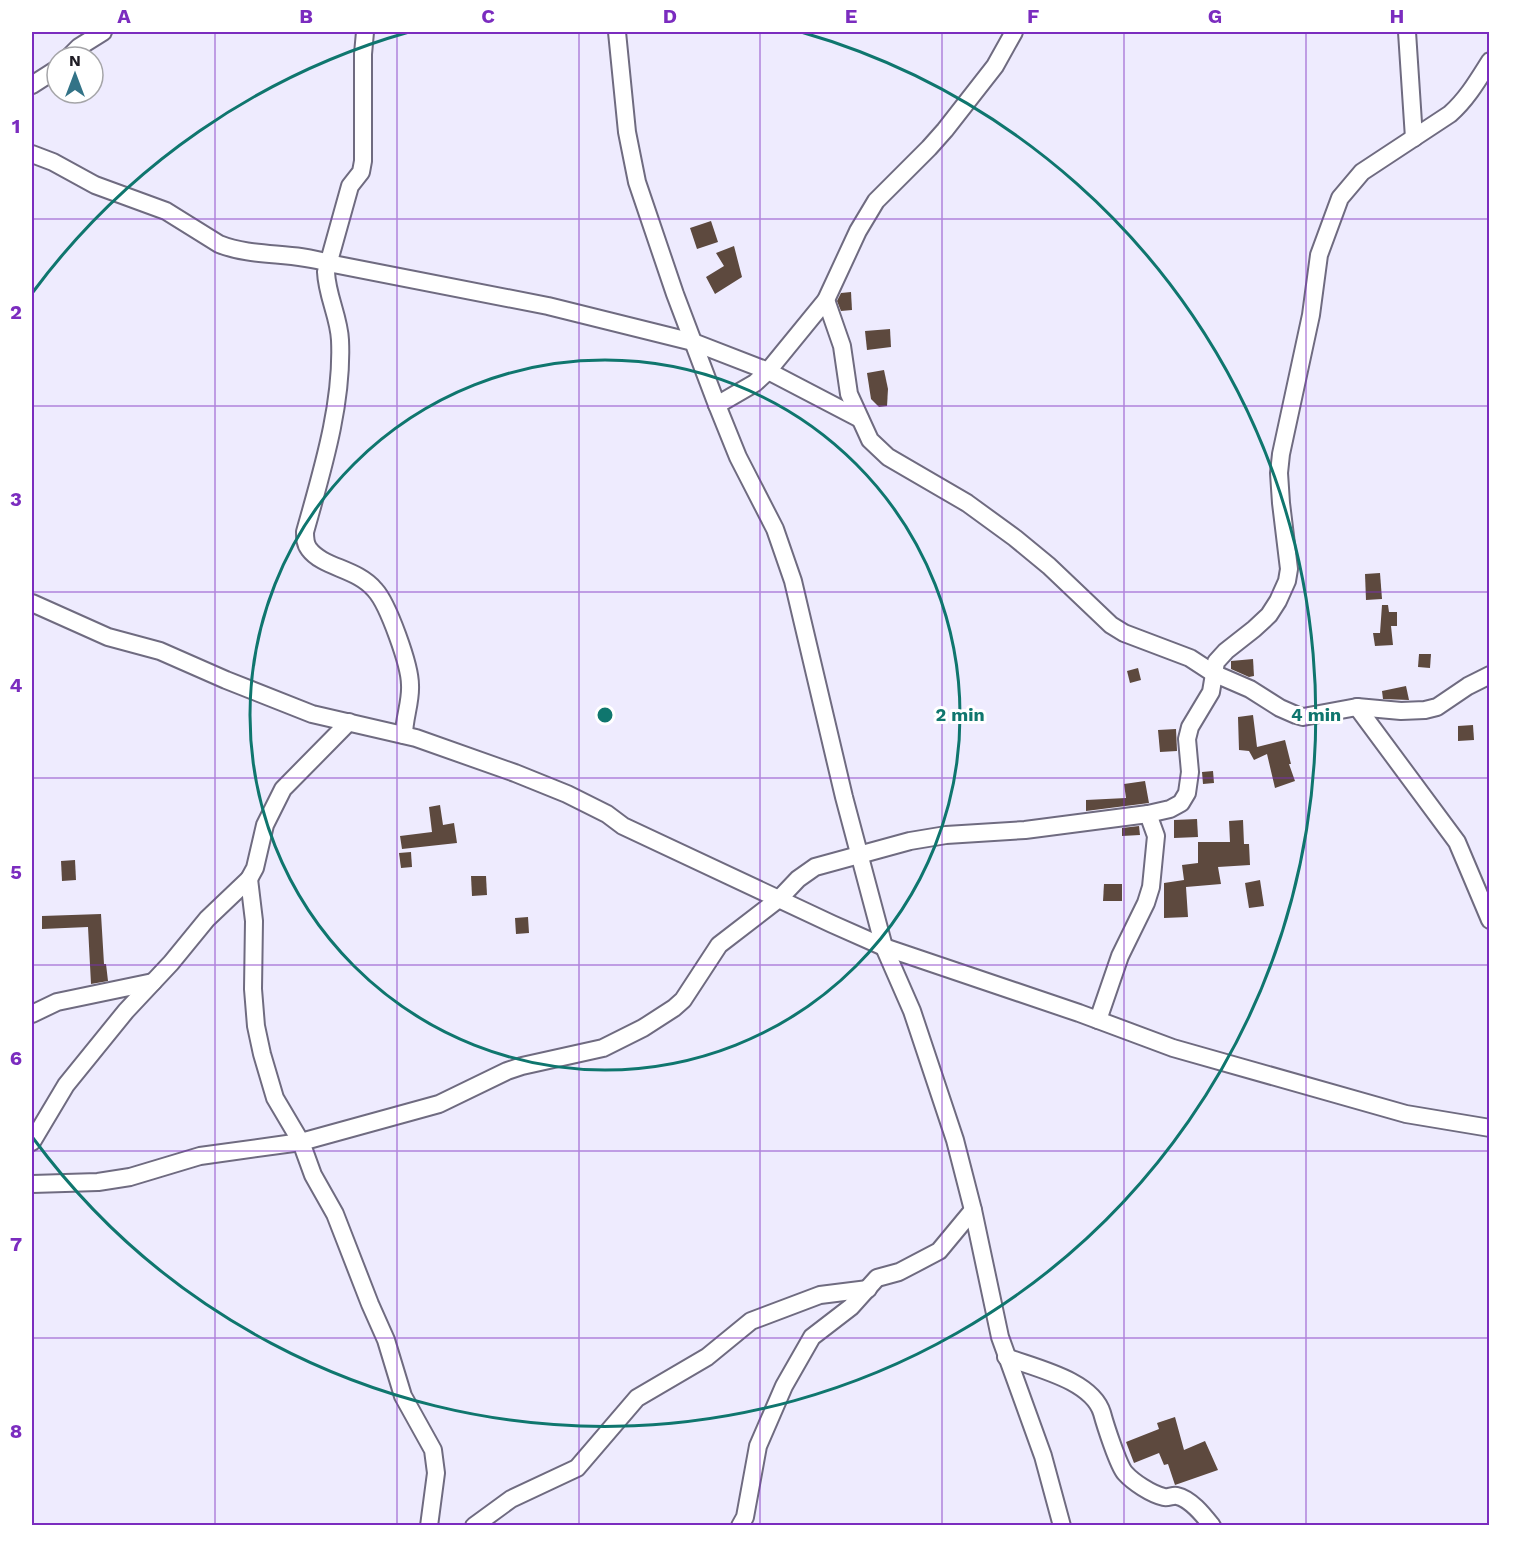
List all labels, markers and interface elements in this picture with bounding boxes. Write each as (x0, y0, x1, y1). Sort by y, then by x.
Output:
text: A (117, 4, 131, 28)
text: B (299, 4, 313, 28)
text: C (481, 4, 495, 28)
text: D (663, 4, 677, 28)
text: E (845, 4, 857, 28)
text: F (1027, 4, 1039, 28)
text: G (1208, 4, 1222, 28)
text: H (1390, 4, 1404, 28)
north arrow (45, 45, 105, 105)
text: N (69, 51, 81, 70)
text: 1 (12, 114, 20, 138)
text: 2 (10, 300, 22, 324)
text: 3 (10, 487, 22, 511)
text: 4 (10, 673, 23, 697)
text: 2 min (935, 704, 985, 725)
text: 4 min (1291, 704, 1341, 725)
centre of rings (595, 705, 615, 725)
text: 5 (10, 860, 22, 884)
text: 6 (10, 1046, 22, 1070)
text: 7 (10, 1232, 22, 1256)
text: 8 (10, 1419, 22, 1443)

